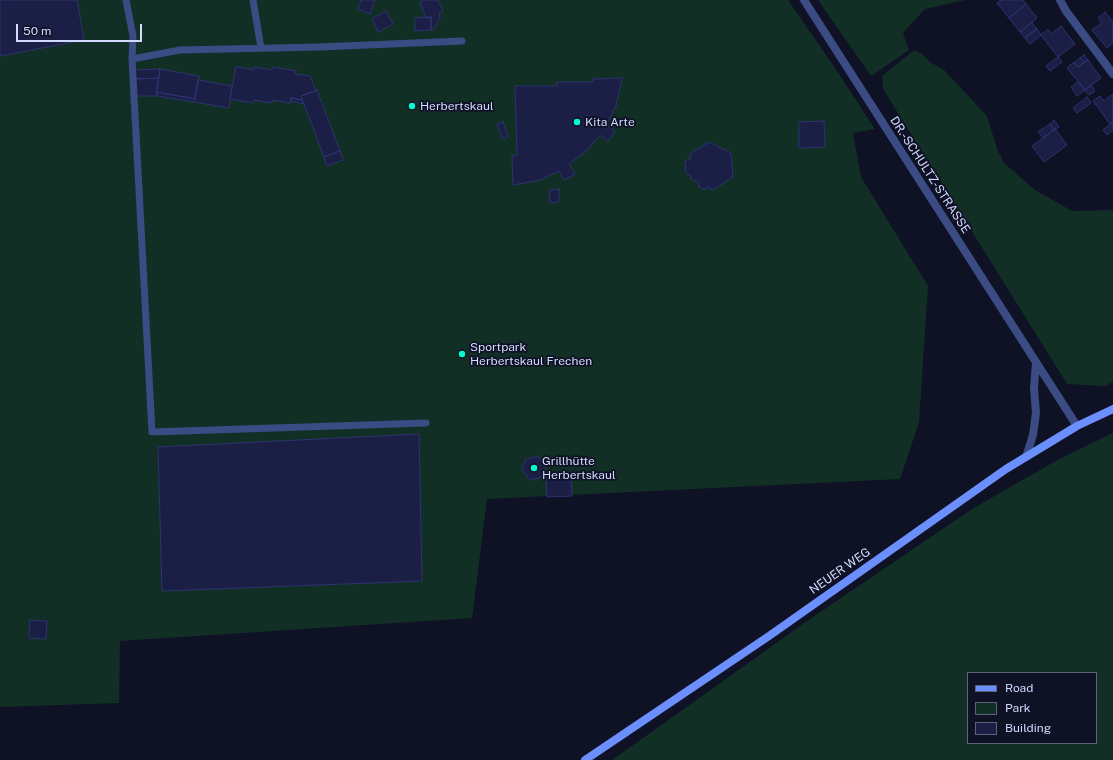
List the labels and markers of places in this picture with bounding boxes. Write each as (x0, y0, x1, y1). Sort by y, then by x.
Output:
place label: Herbertskaul (420, 99, 494, 113)
marker: Herbertskaul (407, 101, 417, 111)
place label: Kita Arte (585, 115, 635, 129)
marker: Kita Arte (572, 117, 582, 127)
place label: Sportpark Herbertskaul Frechen (470, 340, 592, 368)
marker: Sportpark Herbertskaul Frechen (457, 349, 467, 359)
place label: Grillhütte Herbertskaul (542, 454, 616, 482)
marker: Grillhütte Herbertskaul (529, 463, 539, 473)

